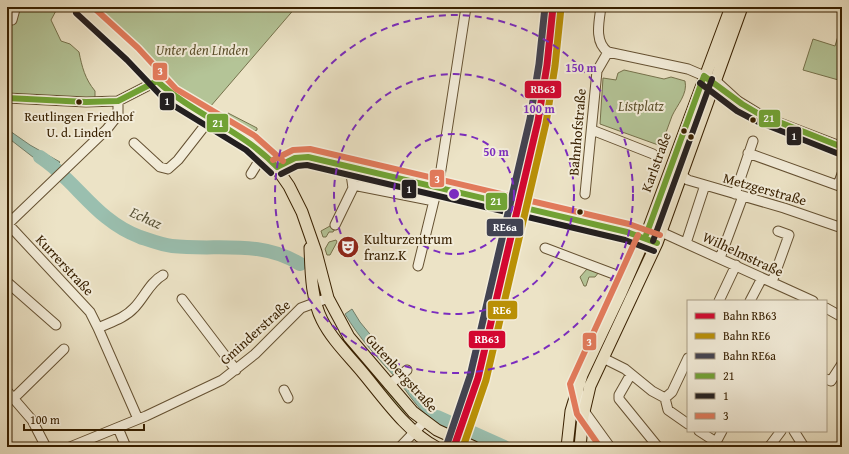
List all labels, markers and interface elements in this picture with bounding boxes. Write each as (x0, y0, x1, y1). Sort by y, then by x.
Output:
park label: Unter den Linden (156, 40, 248, 60)
text: 150 m (565, 59, 598, 76)
line badge: 3 (152, 62, 168, 81)
text: 3 (157, 63, 163, 79)
line badge: RB63 (524, 80, 562, 99)
text: RB63 (530, 81, 556, 97)
street label: Bahnhofstraße (563, 87, 591, 176)
line badge: 1 (159, 92, 175, 111)
text: 1 (164, 93, 170, 109)
park label: Listplatz (617, 96, 665, 116)
marker: Reutlingen Friedhof U. d. Linden (74, 97, 84, 107)
text: 100 m (523, 100, 556, 117)
place label: Reutlingen Friedhof U. d. Linden (24, 107, 135, 142)
line badge: 21 (758, 109, 781, 128)
text: 21 (763, 110, 775, 126)
line badge: 21 (206, 113, 229, 133)
text: 21 (212, 115, 224, 131)
unlabelled marker (748, 115, 758, 125)
unlabelled marker (679, 126, 689, 136)
line badge: 1 (786, 126, 802, 146)
text: 1 (791, 128, 797, 144)
street label: Karlstraße (636, 129, 676, 195)
unlabelled marker (686, 132, 696, 142)
text: 50 m (483, 143, 509, 160)
street label: Metzgerstraße (721, 168, 809, 211)
line badge: 3 (429, 169, 445, 188)
text: 3 (434, 171, 440, 187)
line badge: 1 (401, 179, 417, 199)
text: 1 (406, 181, 412, 197)
centre of rings (447, 187, 461, 201)
line badge: 21 (485, 192, 508, 211)
text: 21 (490, 193, 502, 209)
water label: Echaz (126, 201, 166, 234)
unlabelled marker (575, 207, 585, 217)
line badge: RE6a (486, 218, 524, 237)
text: RE6a (493, 219, 517, 235)
street label: Wilhelmstraße (699, 227, 787, 282)
place label: Kulturzentrum franz.K (364, 229, 453, 265)
street label: Kurrerstraße (31, 230, 99, 300)
theatre icon: Kulturzentrum franz.K (335, 234, 361, 260)
street label: Gminderstraße (215, 295, 295, 369)
line badge: RE6 (487, 300, 518, 320)
legend (687, 300, 827, 432)
text: RE6 (493, 302, 511, 318)
text: Bahn RB63 (723, 307, 777, 324)
text: Bahn RE6 (723, 327, 771, 344)
street label: Gutenbergstraße (361, 329, 443, 417)
line badge: RB63 (468, 330, 506, 349)
text: RB63 (474, 331, 500, 347)
line badge: 3 (582, 332, 597, 351)
text: 3 (586, 334, 592, 350)
text: Bahn RE6a (723, 347, 776, 364)
text: 21 (723, 367, 735, 384)
text: 1 (723, 387, 729, 404)
scale bar (24, 406, 144, 432)
text: 3 (723, 407, 729, 424)
text: 100 m (30, 411, 60, 428)

